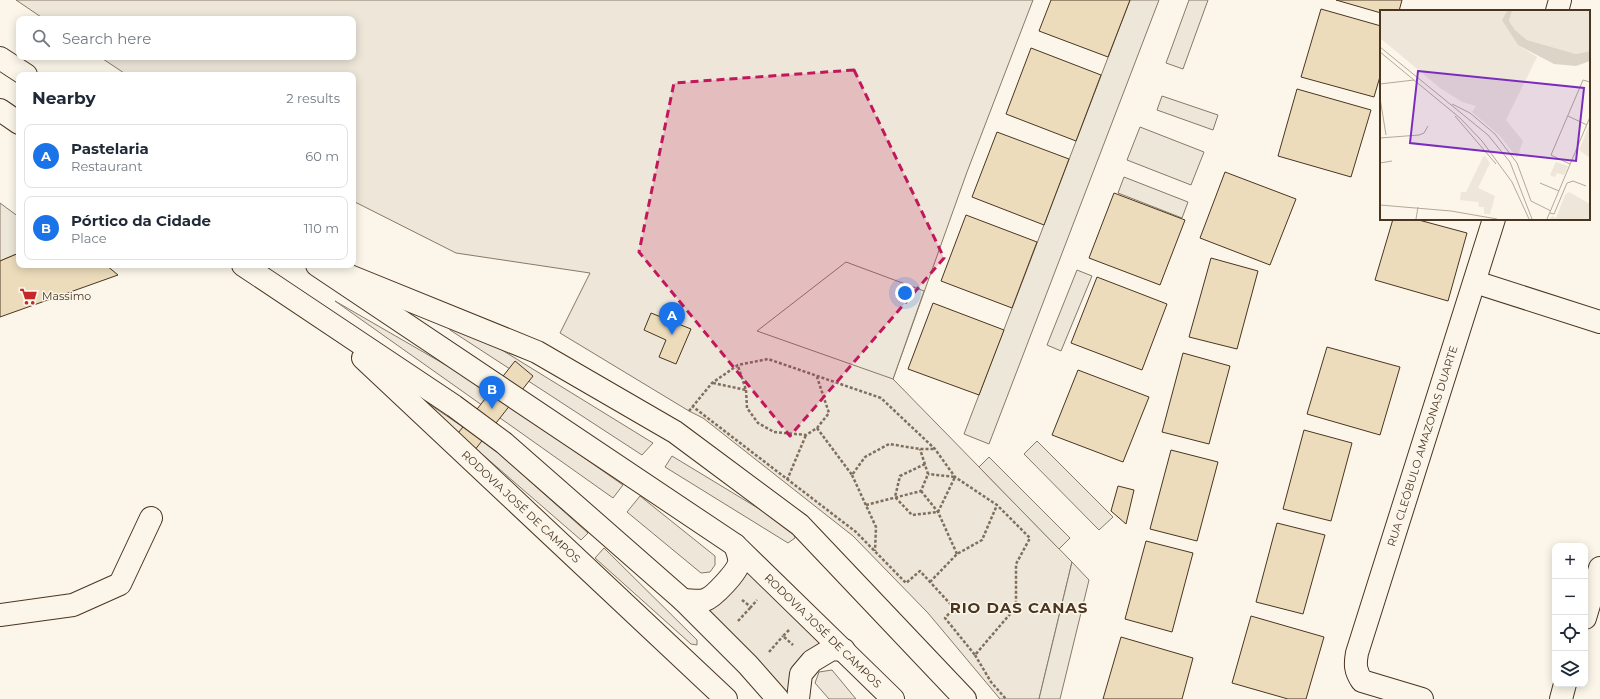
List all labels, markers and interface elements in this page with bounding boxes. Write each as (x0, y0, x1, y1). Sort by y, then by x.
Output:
inset map (1380, 10, 1590, 220)
search box (16, 16, 356, 60)
icon: search (30, 27, 52, 49)
text: Search here (62, 29, 151, 48)
text: Nearby (32, 88, 96, 108)
text: 2 results (286, 90, 340, 106)
text: Pastelaria (71, 139, 149, 158)
text: A (41, 148, 51, 164)
text: 60 m (305, 148, 339, 164)
text: Restaurant (71, 158, 142, 174)
text: Pórtico da Cidade (71, 211, 211, 230)
text: B (41, 220, 51, 236)
text: 110 m (304, 220, 339, 236)
text: Place (71, 230, 107, 246)
your location (895, 283, 915, 303)
supermarket icon: Massimo (19, 286, 39, 306)
place label: Massimo (42, 289, 91, 303)
pin: A (659, 302, 685, 335)
street label: RUA CLEÓBULO AMAZONAS DUARTE (1384, 344, 1461, 548)
pin: B (479, 376, 505, 409)
street label: RODOVIA JOSÉ DE CAMPOS (459, 447, 584, 566)
map controls (1552, 543, 1588, 687)
button: + (1552, 543, 1588, 579)
street label: RODOVIA JOSÉ DE CAMPOS (762, 571, 885, 691)
button: − (1552, 579, 1588, 615)
district label: RIO DAS CANAS (950, 598, 1088, 617)
button: locate (1552, 615, 1588, 651)
button: layers (1552, 651, 1588, 687)

